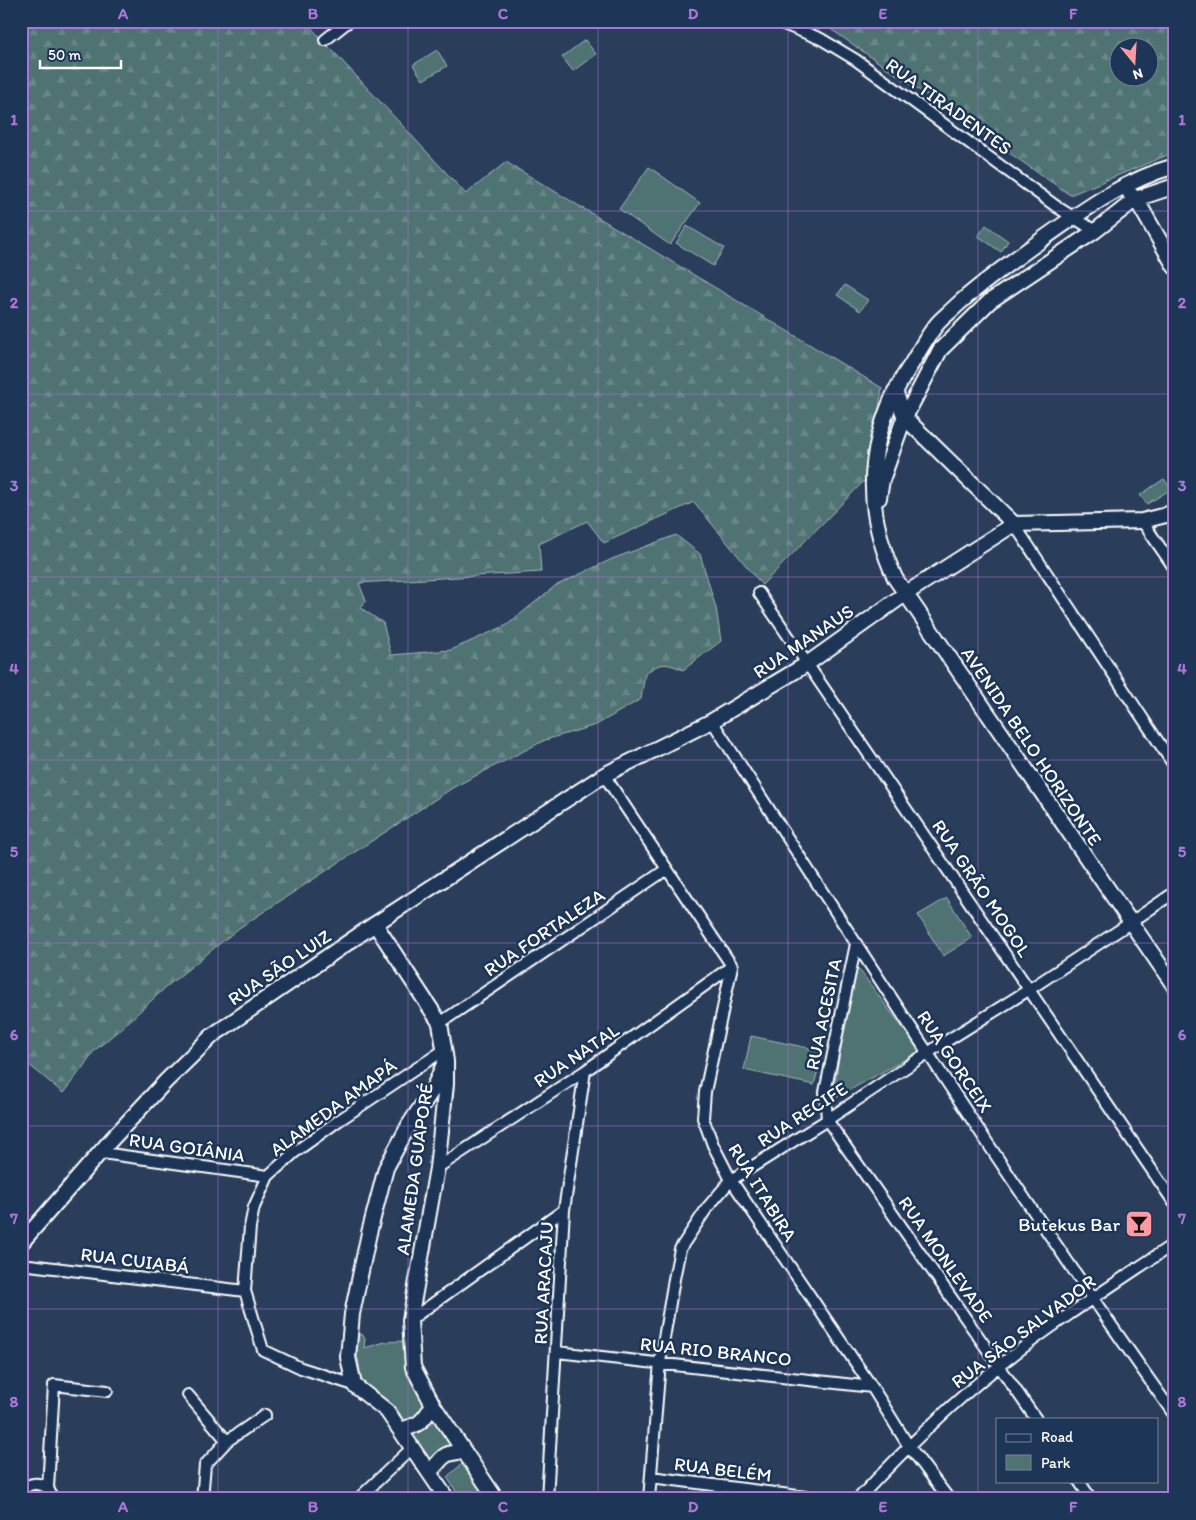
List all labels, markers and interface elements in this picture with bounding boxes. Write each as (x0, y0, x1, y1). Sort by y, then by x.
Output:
text: A (117, 4, 129, 23)
text: B (308, 4, 319, 23)
text: C (498, 4, 509, 23)
text: D (688, 4, 699, 23)
text: E (879, 4, 888, 23)
text: F (1069, 4, 1078, 23)
scale bar (40, 38, 121, 70)
north arrow (1108, 38, 1158, 88)
text: 50 m (48, 46, 81, 64)
street label: RUA TIRADENTES (881, 53, 1016, 160)
text: N (1131, 64, 1145, 83)
text: 1 (10, 110, 18, 129)
text: 1 (1178, 110, 1186, 129)
text: 2 (10, 293, 19, 312)
text: 2 (1178, 293, 1187, 312)
text: 3 (10, 476, 19, 495)
text: 3 (1178, 476, 1187, 495)
street label: RUA MANAUS (749, 599, 858, 683)
street label: AVENIDA BELO HORIZONTE (956, 643, 1107, 850)
text: 4 (9, 659, 19, 678)
text: 4 (1177, 659, 1187, 678)
street label: RUA GRÃO MOGOL (927, 815, 1036, 962)
text: 5 (10, 842, 19, 861)
text: 5 (1178, 842, 1187, 861)
street label: RUA FORTALEZA (479, 884, 609, 981)
street label: RUA SÃO LUIZ (223, 924, 335, 1010)
street label: RUA ACESITA (800, 956, 847, 1072)
street label: RUA GORCEIX (912, 1006, 997, 1117)
street label: RUA NATAL (529, 1018, 624, 1092)
text: 6 (10, 1025, 19, 1044)
text: 6 (1178, 1025, 1187, 1044)
street label: ALAMEDA AMAPÁ (265, 1054, 401, 1161)
street label: RUA RECIFE (753, 1077, 852, 1152)
street label: ALAMEDA GUAPORÉ (391, 1082, 438, 1257)
street label: RUA GOIÂNIA (128, 1128, 246, 1167)
street label: RUA ITABIRA (723, 1139, 802, 1246)
street label: RUA MONLEVADE (893, 1192, 998, 1327)
text: 7 (9, 1209, 18, 1228)
bar icon: Butekus Bar (1124, 1209, 1154, 1239)
text: 7 (1177, 1209, 1186, 1228)
place label: Butekus Bar (1018, 1213, 1120, 1236)
street label: RUA ARACAJU (529, 1221, 558, 1345)
street label: RUA CUIABÁ (79, 1242, 191, 1279)
street label: RUA SÃO SALVADOR (947, 1270, 1100, 1393)
street label: RUA RIO BRANCO (639, 1332, 793, 1371)
text: 8 (10, 1392, 19, 1411)
text: 8 (1178, 1392, 1187, 1411)
legend (996, 1418, 1158, 1482)
text: Road (1041, 1428, 1074, 1446)
street label: RUA BELÉM (673, 1452, 773, 1487)
text: Park (1041, 1454, 1071, 1472)
text: A (117, 1497, 129, 1516)
text: B (308, 1497, 319, 1516)
text: C (498, 1497, 509, 1516)
text: D (688, 1497, 699, 1516)
text: E (879, 1497, 888, 1516)
text: F (1069, 1497, 1078, 1516)

